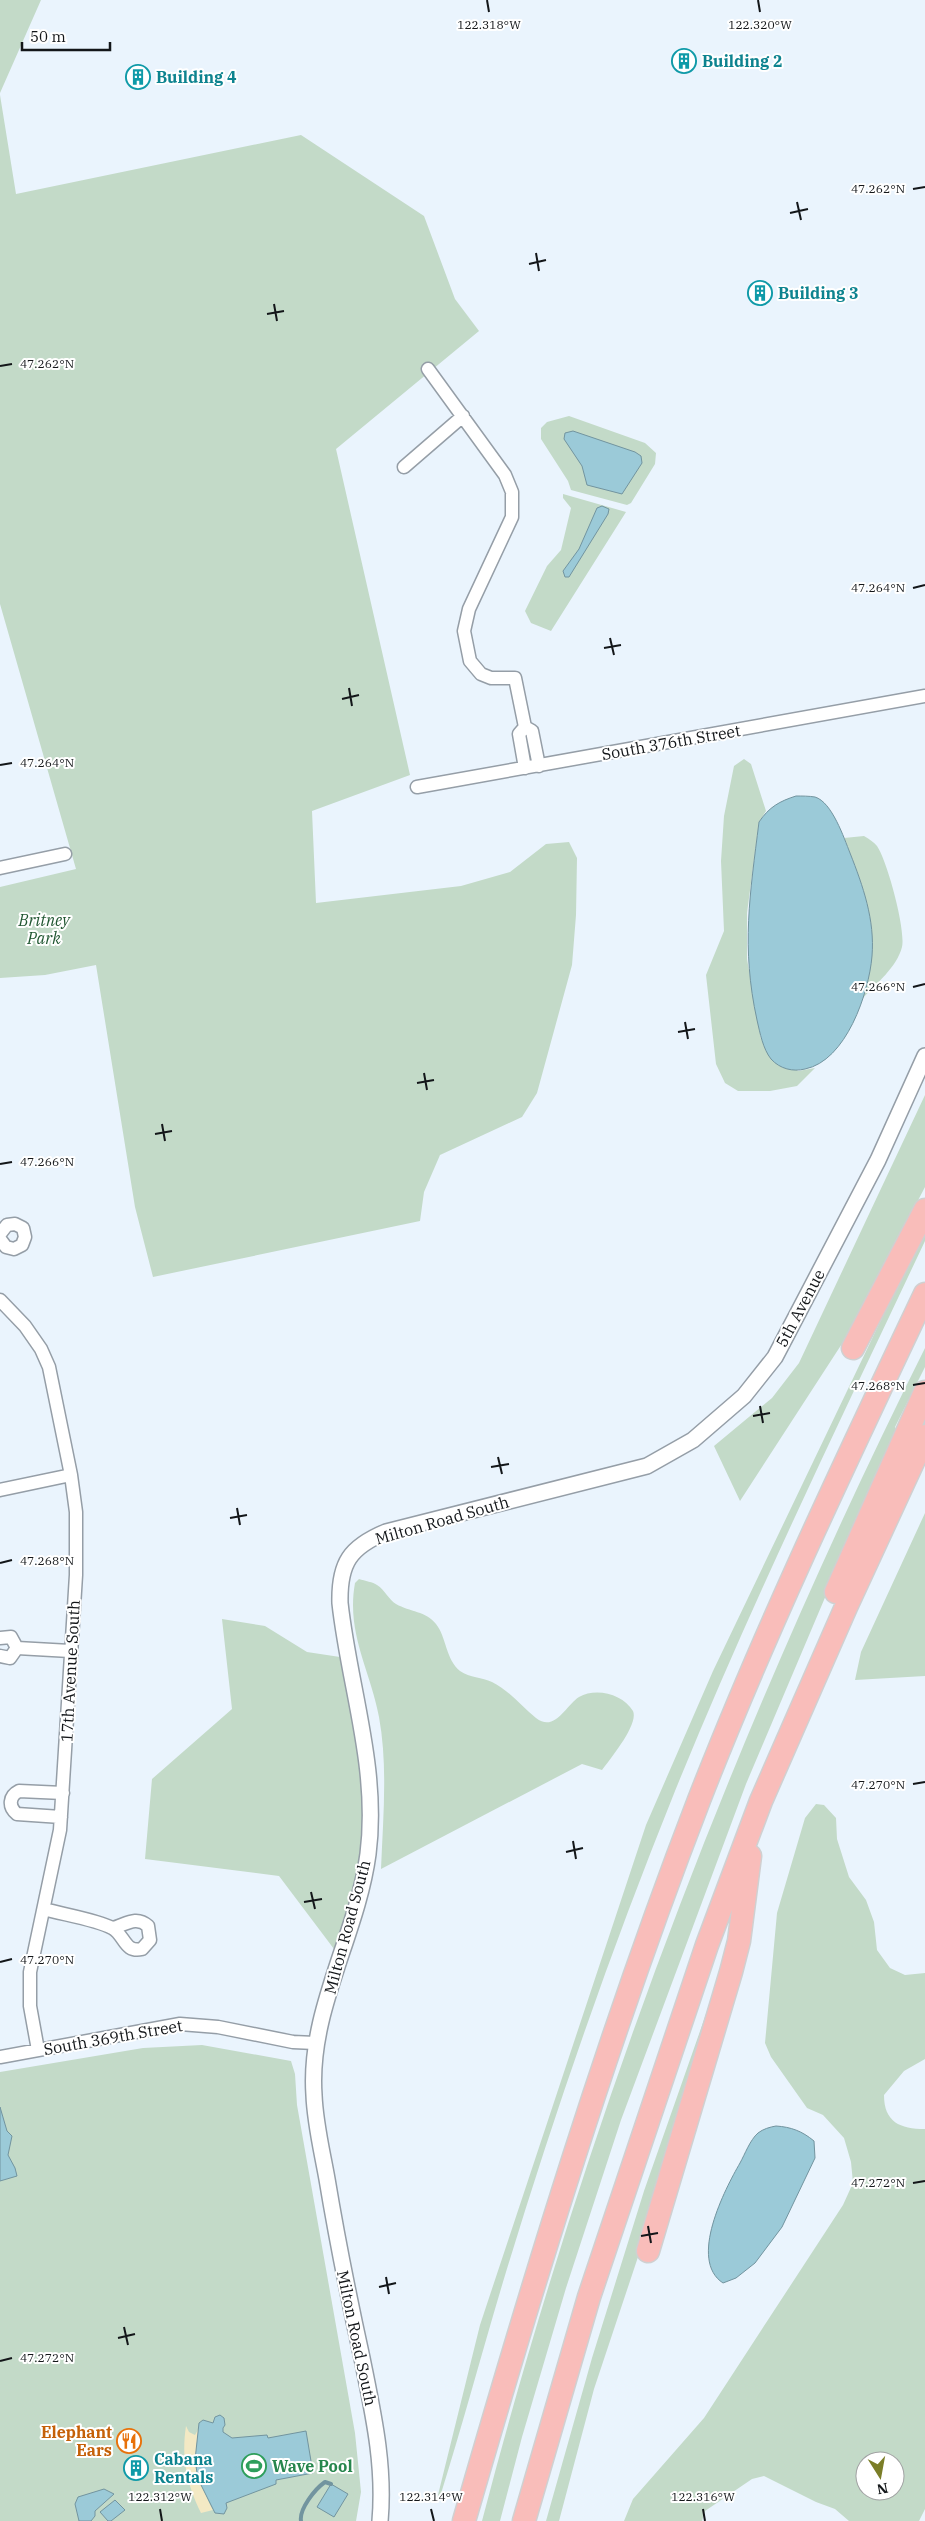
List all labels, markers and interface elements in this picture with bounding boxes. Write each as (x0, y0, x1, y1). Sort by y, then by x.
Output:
text: 122.318°W (457, 17, 521, 32)
text: 122.320°W (728, 17, 792, 32)
scale bar (22, 20, 110, 52)
text: 50 m (30, 27, 66, 46)
building icon: Building 2 (671, 48, 697, 74)
place label: Building 2 (702, 51, 783, 71)
building icon: Building 4 (125, 64, 151, 90)
place label: Building 4 (156, 67, 237, 87)
text: 47.262°N (851, 181, 905, 196)
building icon: Building 3 (747, 280, 773, 306)
place label: Building 3 (778, 283, 859, 303)
text: 47.262°N (20, 356, 74, 371)
text: 47.264°N (851, 580, 905, 595)
street label: South 376th Street (600, 720, 742, 764)
text: 47.264°N (20, 755, 74, 770)
park label: Britney Park (18, 910, 71, 948)
text: 47.266°N (851, 979, 905, 994)
text: 47.266°N (20, 1154, 74, 1169)
street label: 5th Avenue (771, 1266, 829, 1350)
text: 47.268°N (851, 1378, 905, 1393)
street label: Milton Road South (373, 1491, 511, 1549)
text: 47.268°N (20, 1553, 74, 1568)
street label: 17th Avenue South (56, 1599, 84, 1743)
text: 47.270°N (851, 1777, 905, 1792)
street label: Milton Road South (319, 1858, 375, 1996)
text: 47.270°N (20, 1952, 74, 1967)
street label: South 369th Street (42, 2015, 184, 2059)
text: 47.272°N (851, 2175, 905, 2190)
street label: Milton Road South (333, 2268, 381, 2408)
text: 47.272°N (20, 2350, 74, 2365)
place label: Elephant Ears (41, 2422, 112, 2460)
restaurant icon: Elephant Ears (116, 2428, 142, 2454)
place label: Cabana Rentals (154, 2449, 213, 2487)
north arrow (855, 2451, 905, 2501)
sports icon: Wave Pool (241, 2453, 267, 2479)
building icon: Cabana Rentals (123, 2455, 149, 2481)
place label: Wave Pool (272, 2456, 353, 2476)
text: N (875, 2479, 890, 2499)
text: 122.312°W (128, 2489, 192, 2504)
text: 122.314°W (399, 2489, 463, 2504)
text: 122.316°W (671, 2489, 735, 2504)

